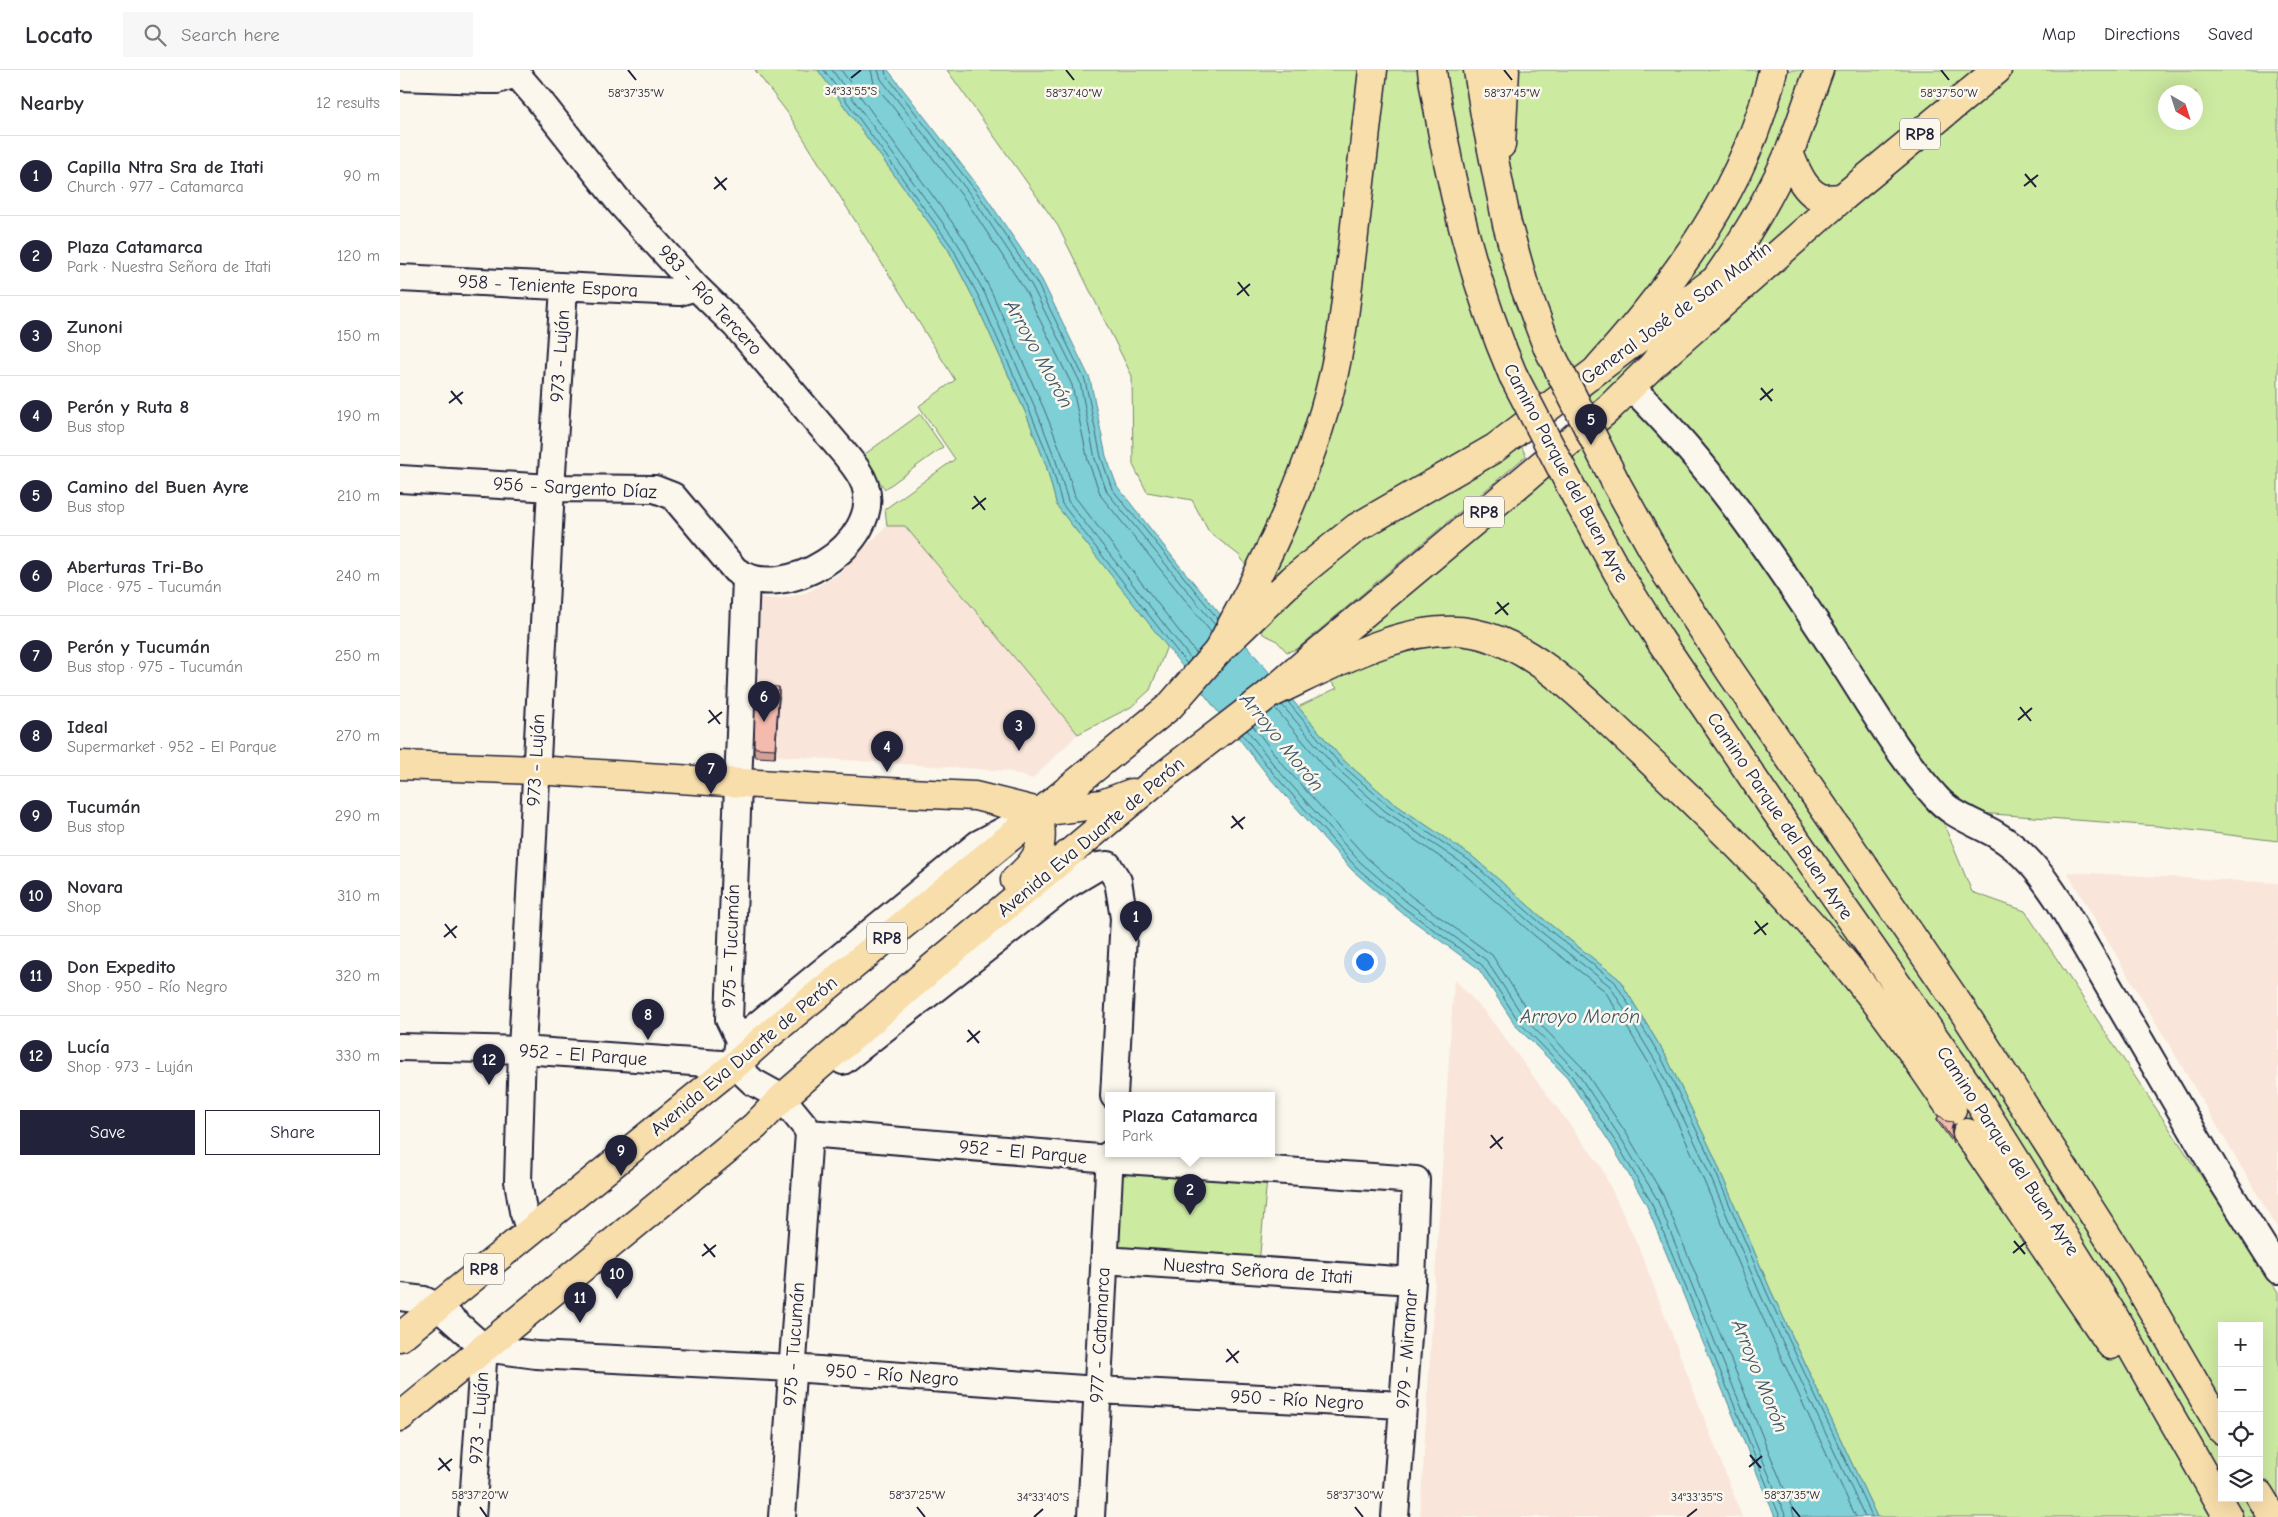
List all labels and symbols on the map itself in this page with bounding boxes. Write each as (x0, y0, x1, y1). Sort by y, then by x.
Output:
text: 34°33'55"S (825, 84, 878, 98)
north arrow (2158, 85, 2203, 130)
text: 58°37'35"W (608, 86, 665, 100)
text: 58°37'40"W (1046, 86, 1103, 100)
text: 58°37'45"W (1484, 86, 1540, 100)
text: 58°37'50"W (1920, 86, 1978, 100)
road number: RP8 (1900, 119, 1940, 150)
street label: General José de San Martín (1577, 237, 1775, 389)
street label: 983 - Río Tercero (653, 240, 767, 360)
street label: 958 - Teniente Espora (457, 270, 639, 302)
water label: Arroyo Morón (999, 295, 1078, 412)
street label: 973 - Luján (546, 309, 574, 403)
street label: Camino Parque del Buen Ayre (1499, 360, 1633, 586)
pin: 5 (1575, 404, 1607, 445)
street label: 956 - Sargento Díaz (493, 473, 657, 503)
road number: RP8 (1464, 497, 1504, 528)
pin: 6 (748, 681, 780, 722)
water label: Arroyo Morón (1235, 687, 1329, 796)
street label: Camino Parque del Buen Ayre (1702, 708, 1858, 924)
pin: 3 (1003, 710, 1035, 751)
street label: 973 - Luján (523, 713, 549, 807)
pin: 4 (871, 731, 903, 772)
street label: Avenida Eva Duarte de Perón (993, 752, 1189, 922)
pin: 7 (695, 753, 727, 794)
street label: 975 - Tucumán (718, 884, 744, 1008)
pin: 1 (1120, 901, 1152, 942)
road number: RP8 (867, 922, 907, 954)
your location (1352, 949, 1378, 975)
street label: Avenida Eva Duarte de Perón (646, 971, 842, 1141)
pin: 8 (632, 999, 664, 1040)
water label: Arroyo Morón (1519, 1005, 1640, 1028)
street label: 952 - El Parque (518, 1040, 648, 1070)
street label: Camino Parque del Buen Ayre (1932, 1042, 2084, 1260)
pin: 12 (473, 1044, 505, 1085)
pin: 9 (605, 1135, 637, 1176)
street label: 952 - El Parque (958, 1135, 1088, 1169)
pin: 2 (1174, 1174, 1206, 1215)
street label: Nuestra Señora de Itati (1162, 1253, 1354, 1289)
road number: RP8 (464, 1254, 504, 1284)
pin: 10 (601, 1258, 633, 1299)
street label: 977 - Catamarca (1085, 1267, 1115, 1403)
street label: 975 - Tucumán (779, 1281, 809, 1407)
pin: 11 (564, 1282, 596, 1323)
street label: 979 - Miramar (1392, 1288, 1422, 1409)
water label: Arroyo Morón (1726, 1315, 1793, 1436)
street label: 950 - Río Negro (825, 1359, 959, 1391)
street label: 973 - Luján (465, 1371, 493, 1465)
street label: 950 - Río Negro (1230, 1386, 1364, 1414)
text: 58°37'20"W (451, 1488, 509, 1502)
text: 58°37'25"W (889, 1488, 946, 1502)
text: 58°37'30"W (1327, 1488, 1384, 1502)
text: 58°37'35"W (1764, 1488, 1821, 1502)
text: 34°33'40"S (1017, 1490, 1070, 1504)
text: 34°33'35"S (1671, 1490, 1723, 1504)

